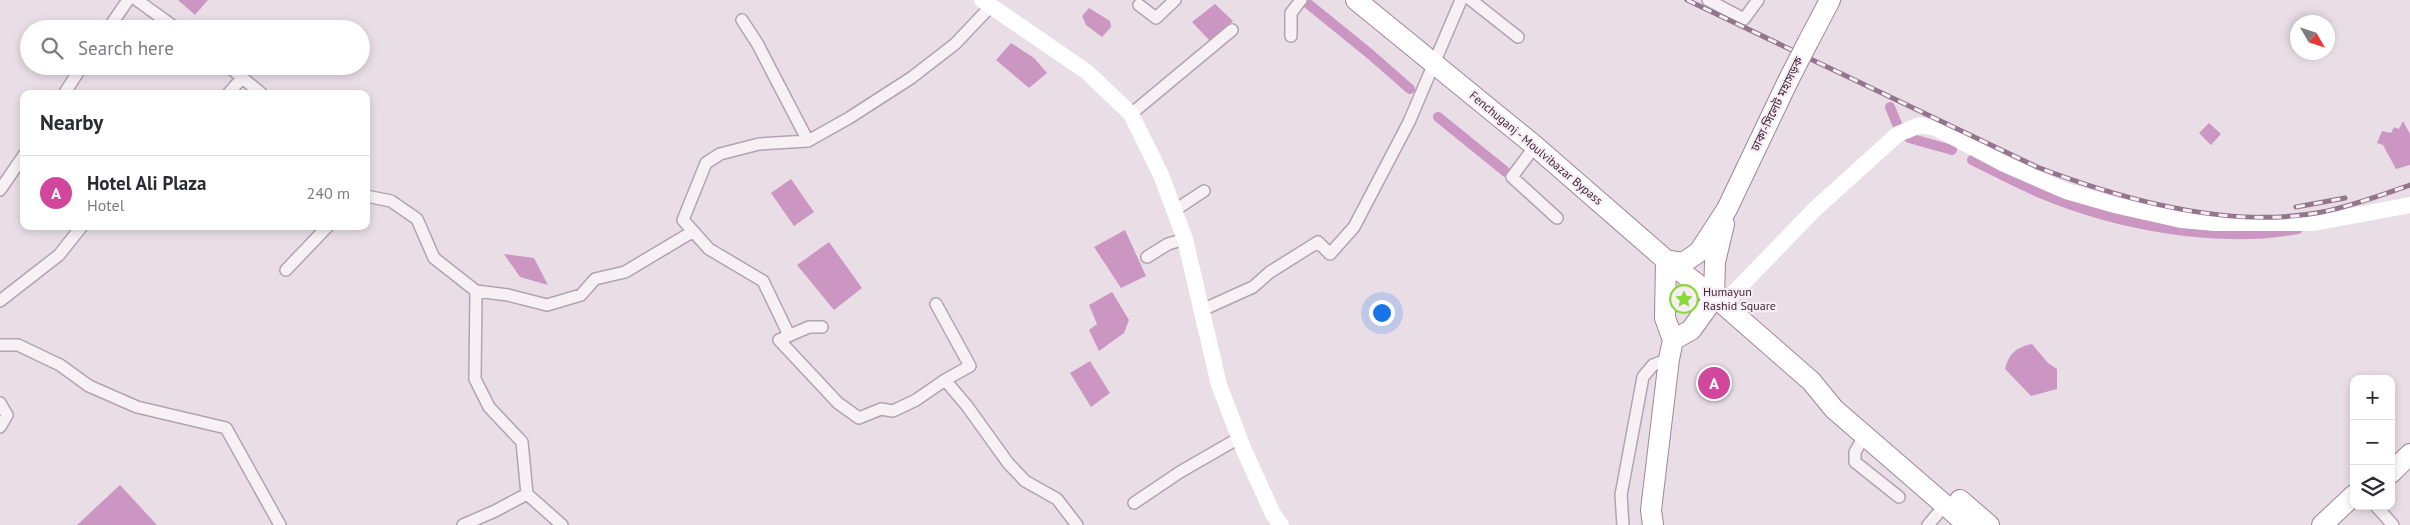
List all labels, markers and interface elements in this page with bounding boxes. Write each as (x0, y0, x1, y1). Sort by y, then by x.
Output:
north arrow (2290, 15, 2335, 60)
search box (20, 20, 370, 75)
icon: search (38, 34, 66, 62)
text: Search here (78, 36, 174, 60)
street label: ঢাকা-সিলেট মহাসড়ক (1747, 54, 1806, 154)
street label: Fenchuganj - Moulvibazar Bypass (1467, 87, 1606, 208)
text: Nearby (40, 109, 103, 136)
text: Hotel Ali Plaza (87, 171, 206, 195)
text: A (51, 183, 61, 203)
text: 240 m (307, 183, 350, 203)
text: Hotel (87, 195, 124, 215)
place icon: Humayun Rashid Square (1669, 284, 1699, 314)
place label: Humayun Rashid Square (1703, 284, 1776, 313)
your location (1369, 300, 1395, 326)
pin: A (1698, 364, 1730, 402)
map controls (2350, 375, 2395, 510)
button: + (2350, 375, 2395, 420)
button: − (2350, 420, 2395, 465)
button: layers (2350, 465, 2395, 510)

